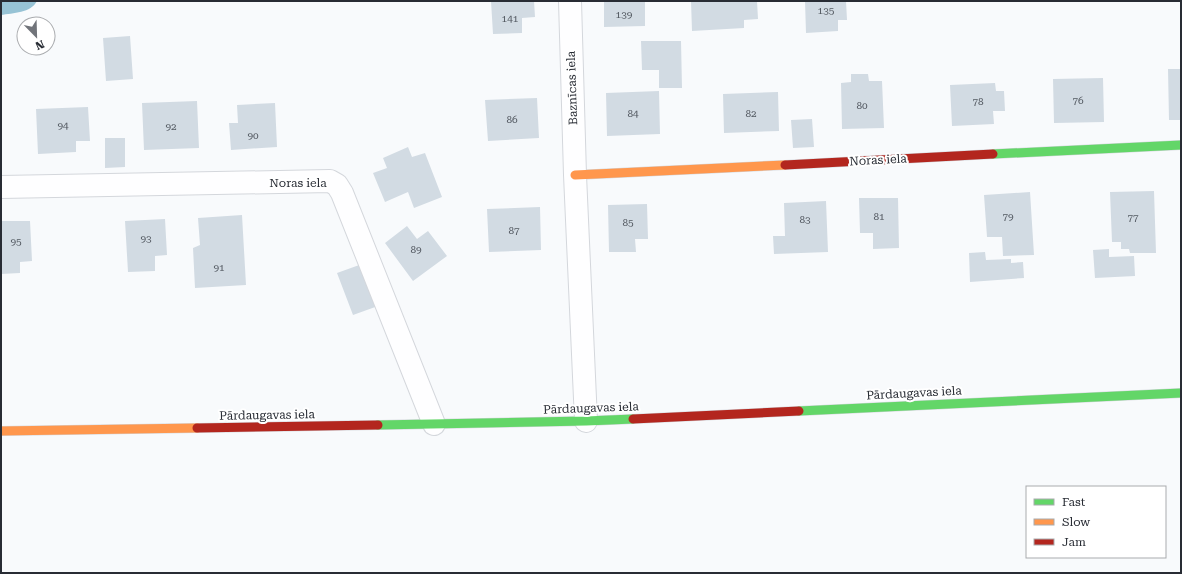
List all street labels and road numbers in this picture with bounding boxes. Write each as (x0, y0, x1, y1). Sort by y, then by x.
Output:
street label: Baznīcas iela (564, 50, 580, 125)
street label: Noras iela (849, 151, 908, 168)
street label: Noras iela (269, 176, 327, 190)
street label: Pārdaugavas iela (866, 383, 963, 402)
street label: Pārdaugavas iela (543, 399, 640, 417)
street label: Pārdaugavas iela (219, 407, 315, 423)

